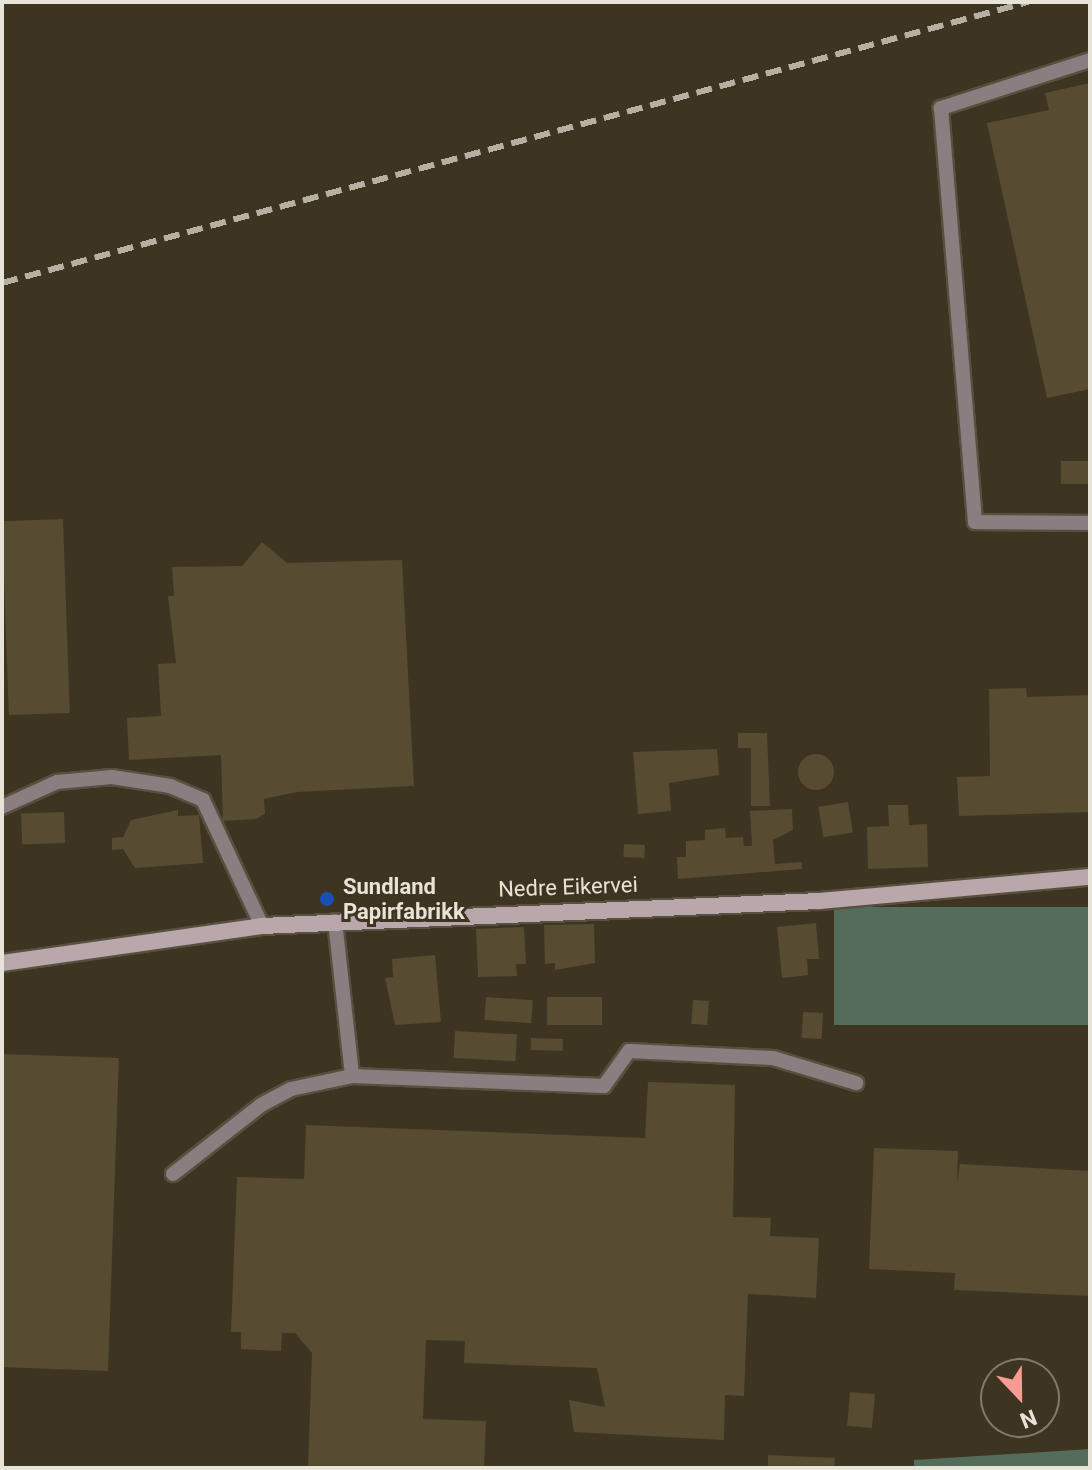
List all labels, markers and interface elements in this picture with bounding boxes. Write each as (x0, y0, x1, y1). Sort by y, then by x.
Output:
street label: Nedre Eikervei (498, 871, 638, 903)
place label: Sundland Papirfabrikk (343, 873, 465, 924)
marker: Sundland Papirfabrikk (318, 890, 336, 908)
north arrow (980, 1358, 1060, 1438)
text: N (1017, 1404, 1040, 1433)

